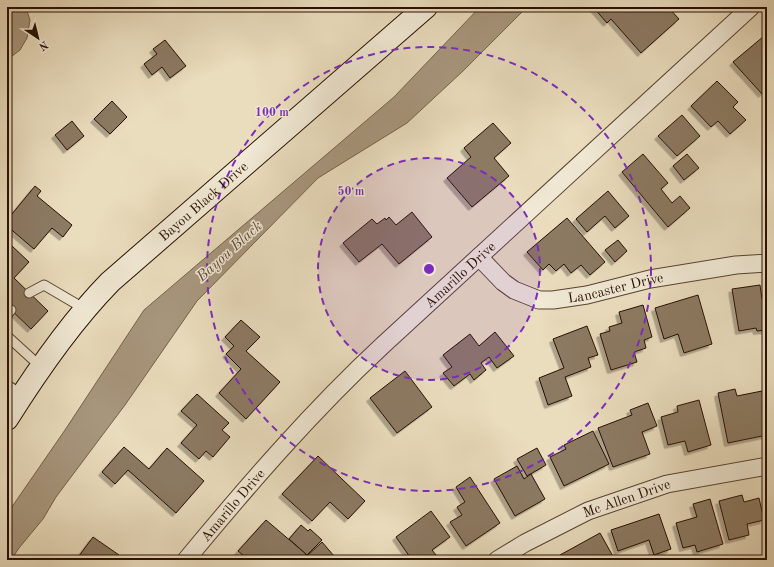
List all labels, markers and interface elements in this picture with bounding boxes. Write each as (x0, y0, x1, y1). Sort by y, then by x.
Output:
north arrow (18, 18, 58, 58)
text: N (36, 38, 49, 52)
text: 100 m (255, 107, 289, 119)
street label: Bayou Black Drive (157, 160, 251, 244)
text: 50 m (338, 185, 365, 198)
water label: Bayou Black (194, 219, 266, 286)
street label: Amarillo Drive (422, 240, 498, 311)
centre of rings (422, 262, 436, 276)
street label: Lancaster Drive (567, 271, 664, 306)
street label: Amarillo Drive (199, 467, 268, 545)
street label: Mc Allen Drive (581, 477, 672, 520)

